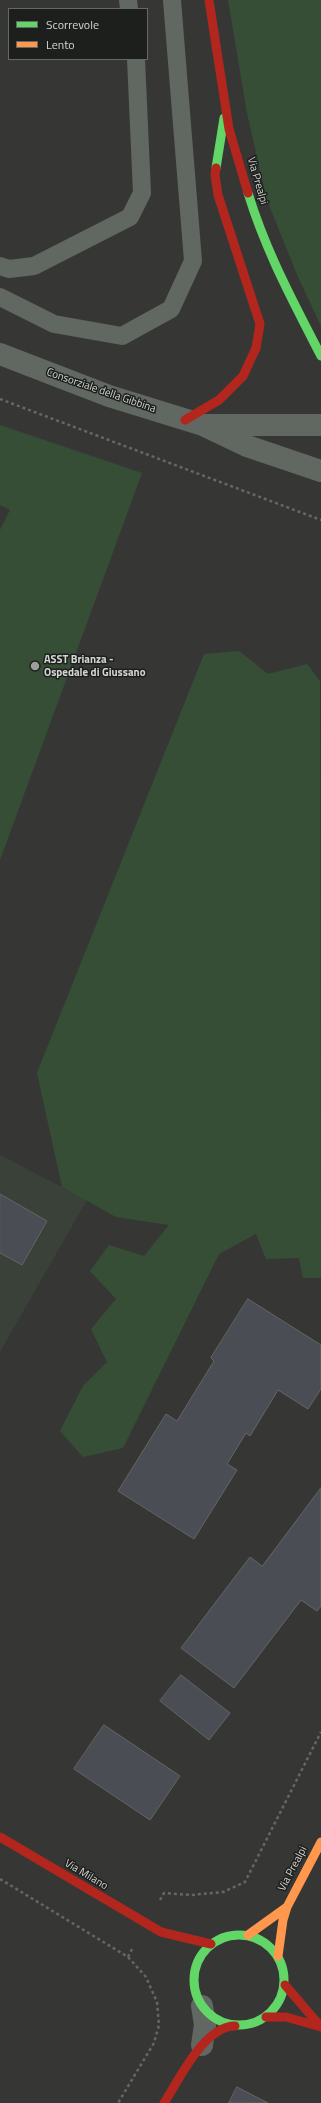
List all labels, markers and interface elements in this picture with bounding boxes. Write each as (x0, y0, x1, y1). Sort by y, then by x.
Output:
legend (8, 8, 148, 60)
text: Scorrevole (46, 15, 99, 34)
text: Lento (46, 35, 75, 54)
street label: Via Prealpi (244, 156, 270, 206)
street label: Consorziale della Gibbina (45, 366, 157, 416)
place label: ASST Brianza - Ospedale di Giussano (44, 653, 145, 679)
marker: ASST Brianza - Ospedale di Giussano (29, 660, 41, 672)
street label: Via Prealpi (276, 1844, 310, 1894)
street label: Via Milano (62, 1857, 110, 1893)

